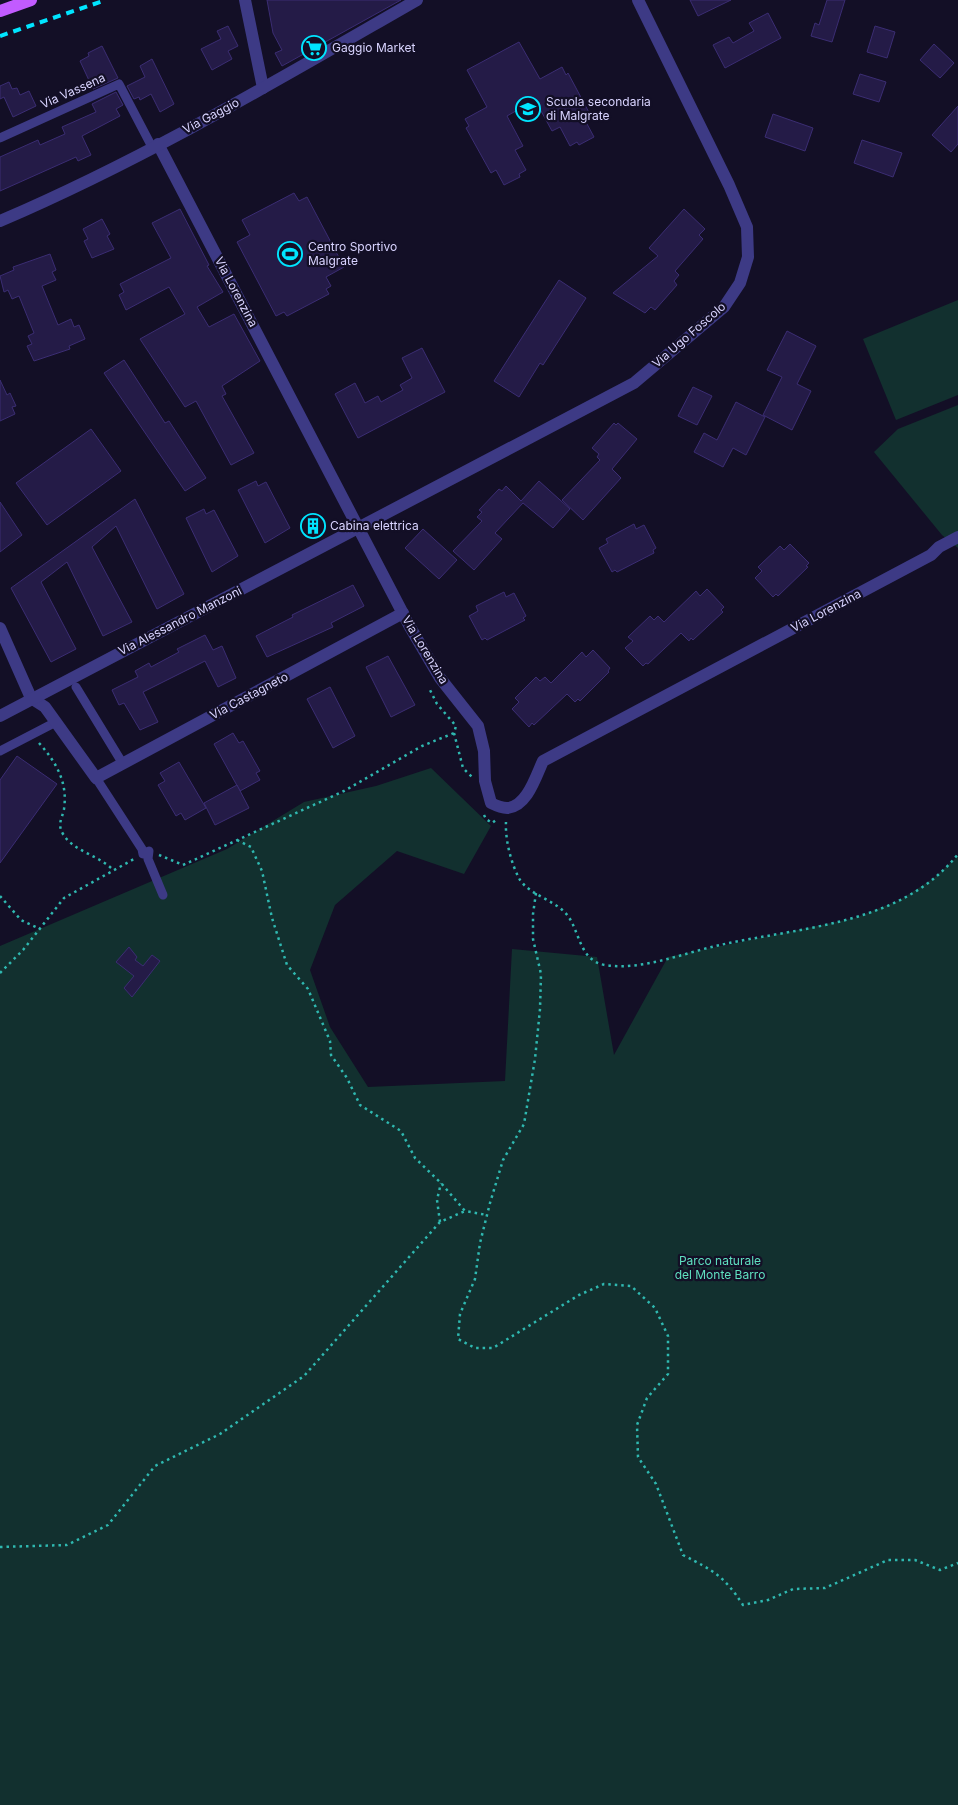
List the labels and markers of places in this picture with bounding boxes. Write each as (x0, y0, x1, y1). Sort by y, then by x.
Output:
supermarket icon: Gaggio Market (301, 35, 327, 61)
place label: Gaggio Market (332, 40, 415, 55)
place label: Scuola secondaria di Malgrate (546, 94, 651, 123)
school or university icon: Scuola secondaria di Malgrate (515, 96, 541, 122)
place label: Centro Sportivo Malgrate (308, 239, 397, 268)
sports icon: Centro Sportivo Malgrate (277, 241, 303, 267)
building icon: Cabina elettrica (300, 513, 326, 539)
place label: Cabina elettrica (330, 518, 419, 533)

